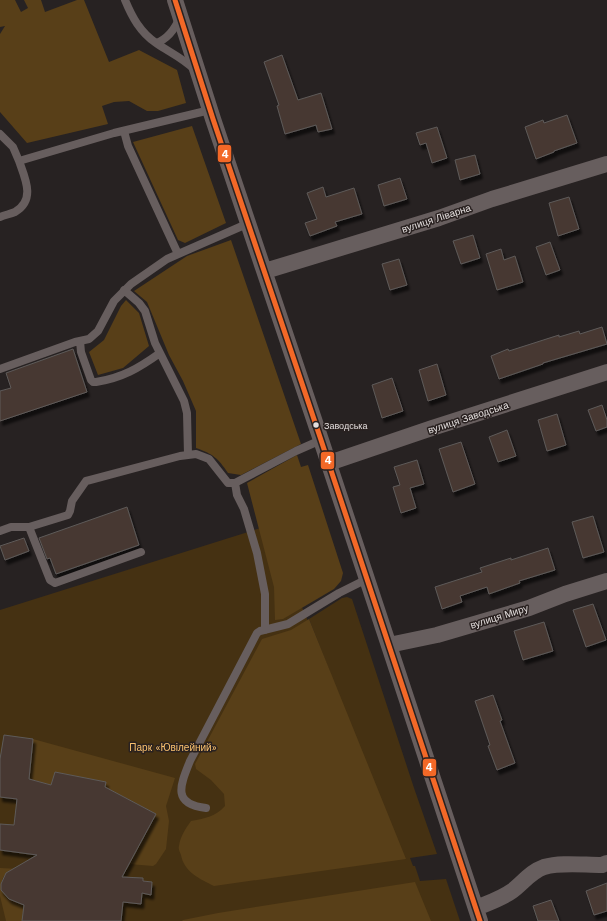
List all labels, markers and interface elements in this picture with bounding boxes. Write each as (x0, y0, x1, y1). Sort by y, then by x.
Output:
line badge: 4 (217, 144, 232, 163)
text: 4 (221, 148, 229, 161)
street label: вулиця Ліварна (400, 202, 473, 235)
street label: вулиця Заводська (426, 399, 510, 436)
marker: Заводська (311, 420, 321, 430)
place label: Заводська (324, 421, 368, 431)
line badge: 4 (320, 451, 335, 470)
text: 4 (324, 454, 332, 467)
street label: вулиця Миру (469, 602, 530, 631)
park label: Парк «Ювілейний» (129, 742, 217, 753)
line badge: 4 (422, 758, 437, 777)
text: 4 (425, 761, 433, 774)

